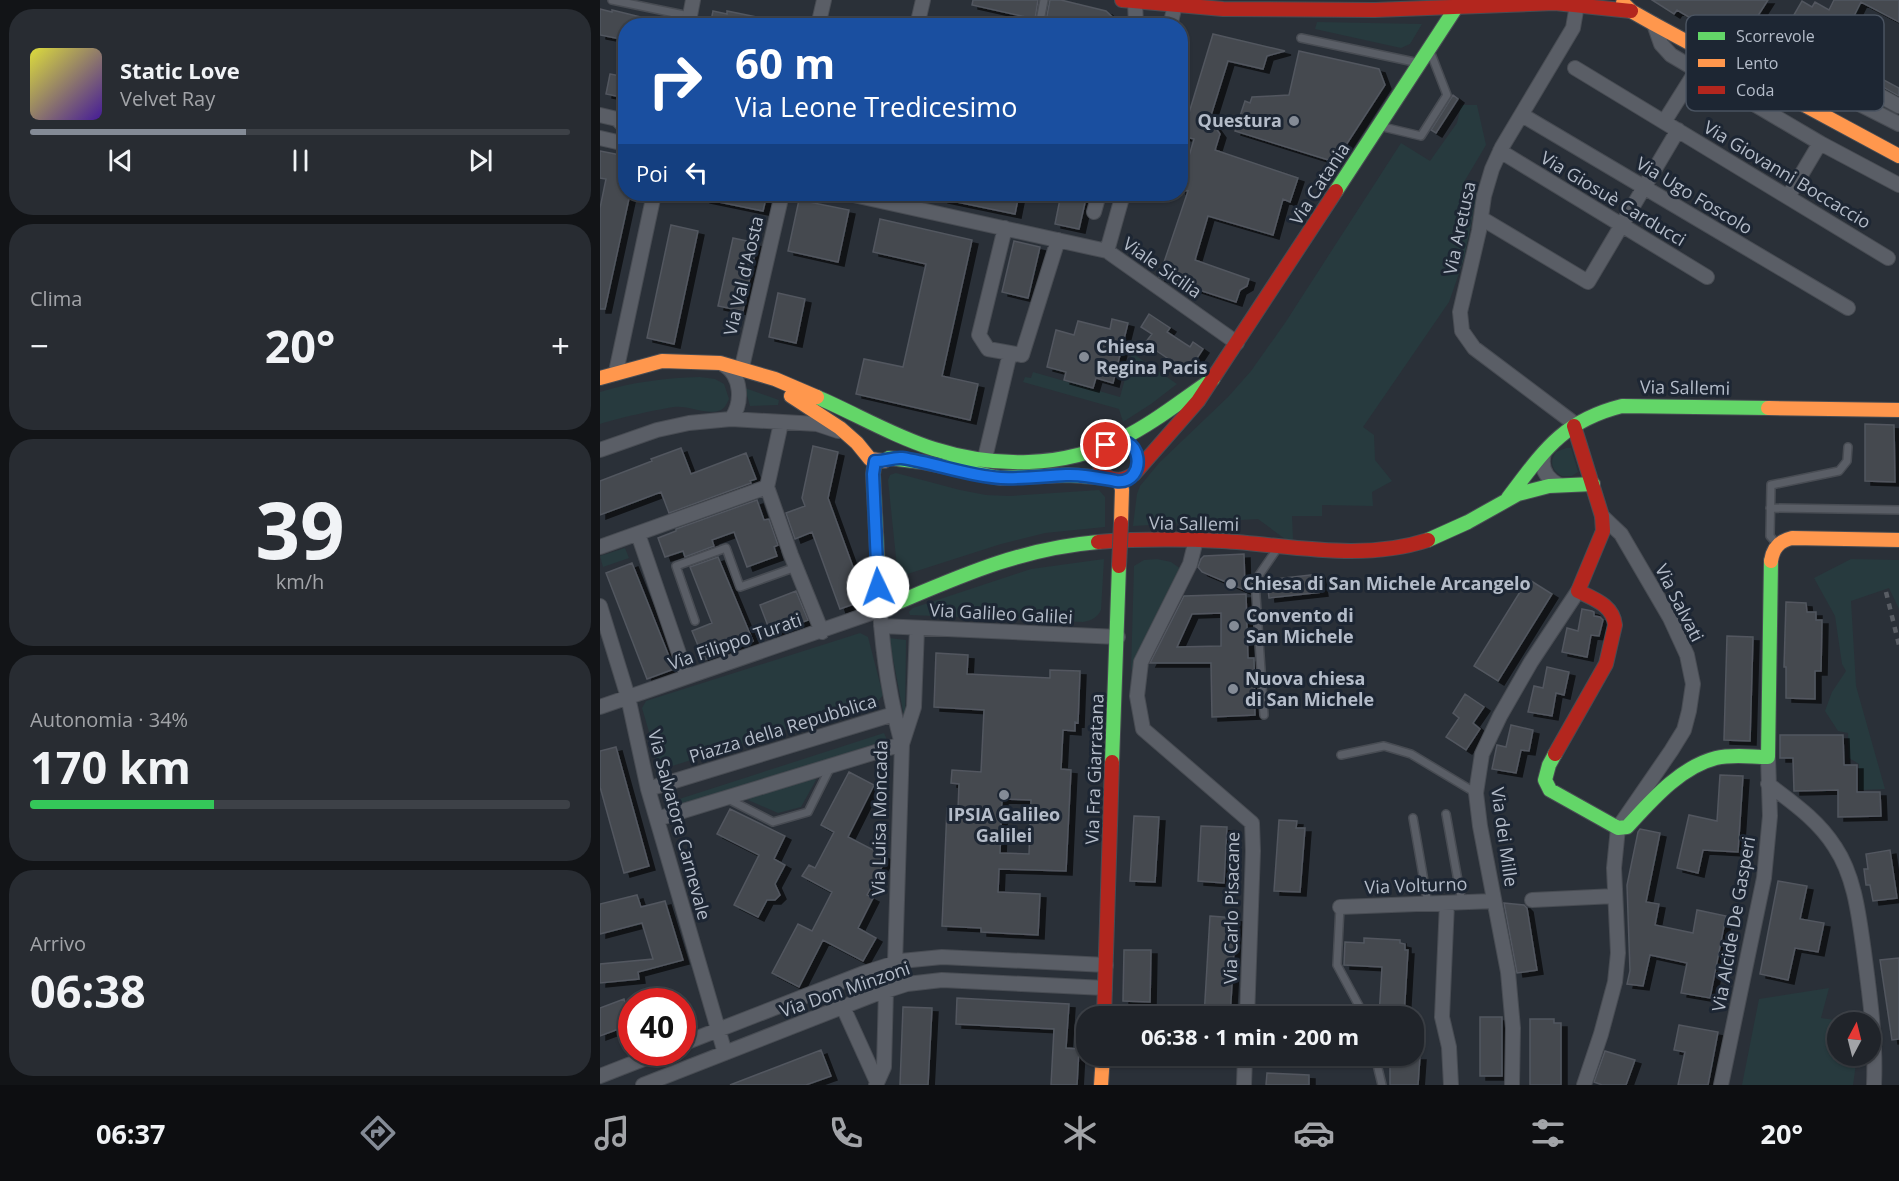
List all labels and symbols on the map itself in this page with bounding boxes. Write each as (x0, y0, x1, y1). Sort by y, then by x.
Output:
legend (1686, 15, 1884, 111)
text: Scorrevole (1736, 25, 1815, 47)
text: Lento (1736, 52, 1778, 74)
text: Coda (1736, 79, 1774, 101)
place label: Questura (1198, 108, 1282, 132)
marker: Questura (1287, 114, 1301, 128)
street label: Via Giovanni Boccaccio (1699, 115, 1876, 234)
street label: Via Catania (1284, 138, 1355, 229)
street label: Via Giosuè Carducci (1536, 145, 1691, 251)
street label: Via Ugo Foscolo (1632, 151, 1757, 239)
street label: Via Aretusa (1437, 179, 1481, 277)
street label: Via Val d'Aosta (718, 214, 768, 338)
street label: Viale Sicilia (1118, 231, 1207, 303)
place label: Chiesa Regina Pacis (1096, 334, 1207, 379)
marker: Chiesa Regina Pacis (1077, 350, 1091, 364)
street label: Via Sallemi (1640, 374, 1730, 400)
pin (1080, 419, 1131, 470)
street label: Via Sallemi (1149, 510, 1239, 536)
position arrow (846, 555, 910, 619)
street label: Via Salvati (1650, 560, 1710, 646)
place label: Chiesa di San Michele Arcangelo (1243, 571, 1531, 595)
marker: Chiesa di San Michele Arcangelo (1224, 577, 1238, 591)
street label: Via Galileo Galilei (929, 597, 1073, 629)
place label: Convento di San Michele (1246, 603, 1354, 648)
street label: Via Filippo Turati (665, 607, 805, 675)
marker: Convento di San Michele (1227, 619, 1241, 633)
place label: Nuova chiesa di San Michele (1245, 666, 1374, 711)
marker: Nuova chiesa di San Michele (1226, 682, 1240, 696)
street label: Piazza della Repubblica (686, 688, 879, 768)
street label: Via Fra Giarratana (1079, 693, 1109, 845)
street label: Via Salvatore Carnevale (643, 727, 717, 923)
street label: Via Luisa Moncada (866, 740, 892, 896)
street label: Via dei Mille (1486, 786, 1524, 888)
marker: IPSIA Galileo Galilei (997, 788, 1011, 802)
place label: IPSIA Galileo Galilei (948, 802, 1060, 847)
street label: Via Carlo Pisacane (1218, 832, 1244, 984)
street label: Via Alcide De Gasperi (1706, 834, 1760, 1013)
street label: Via Volturno (1364, 871, 1468, 899)
street label: Via Don Minzoni (776, 956, 913, 1023)
speed limit sign: 40 (618, 988, 696, 1066)
north arrow (1827, 1012, 1881, 1066)

